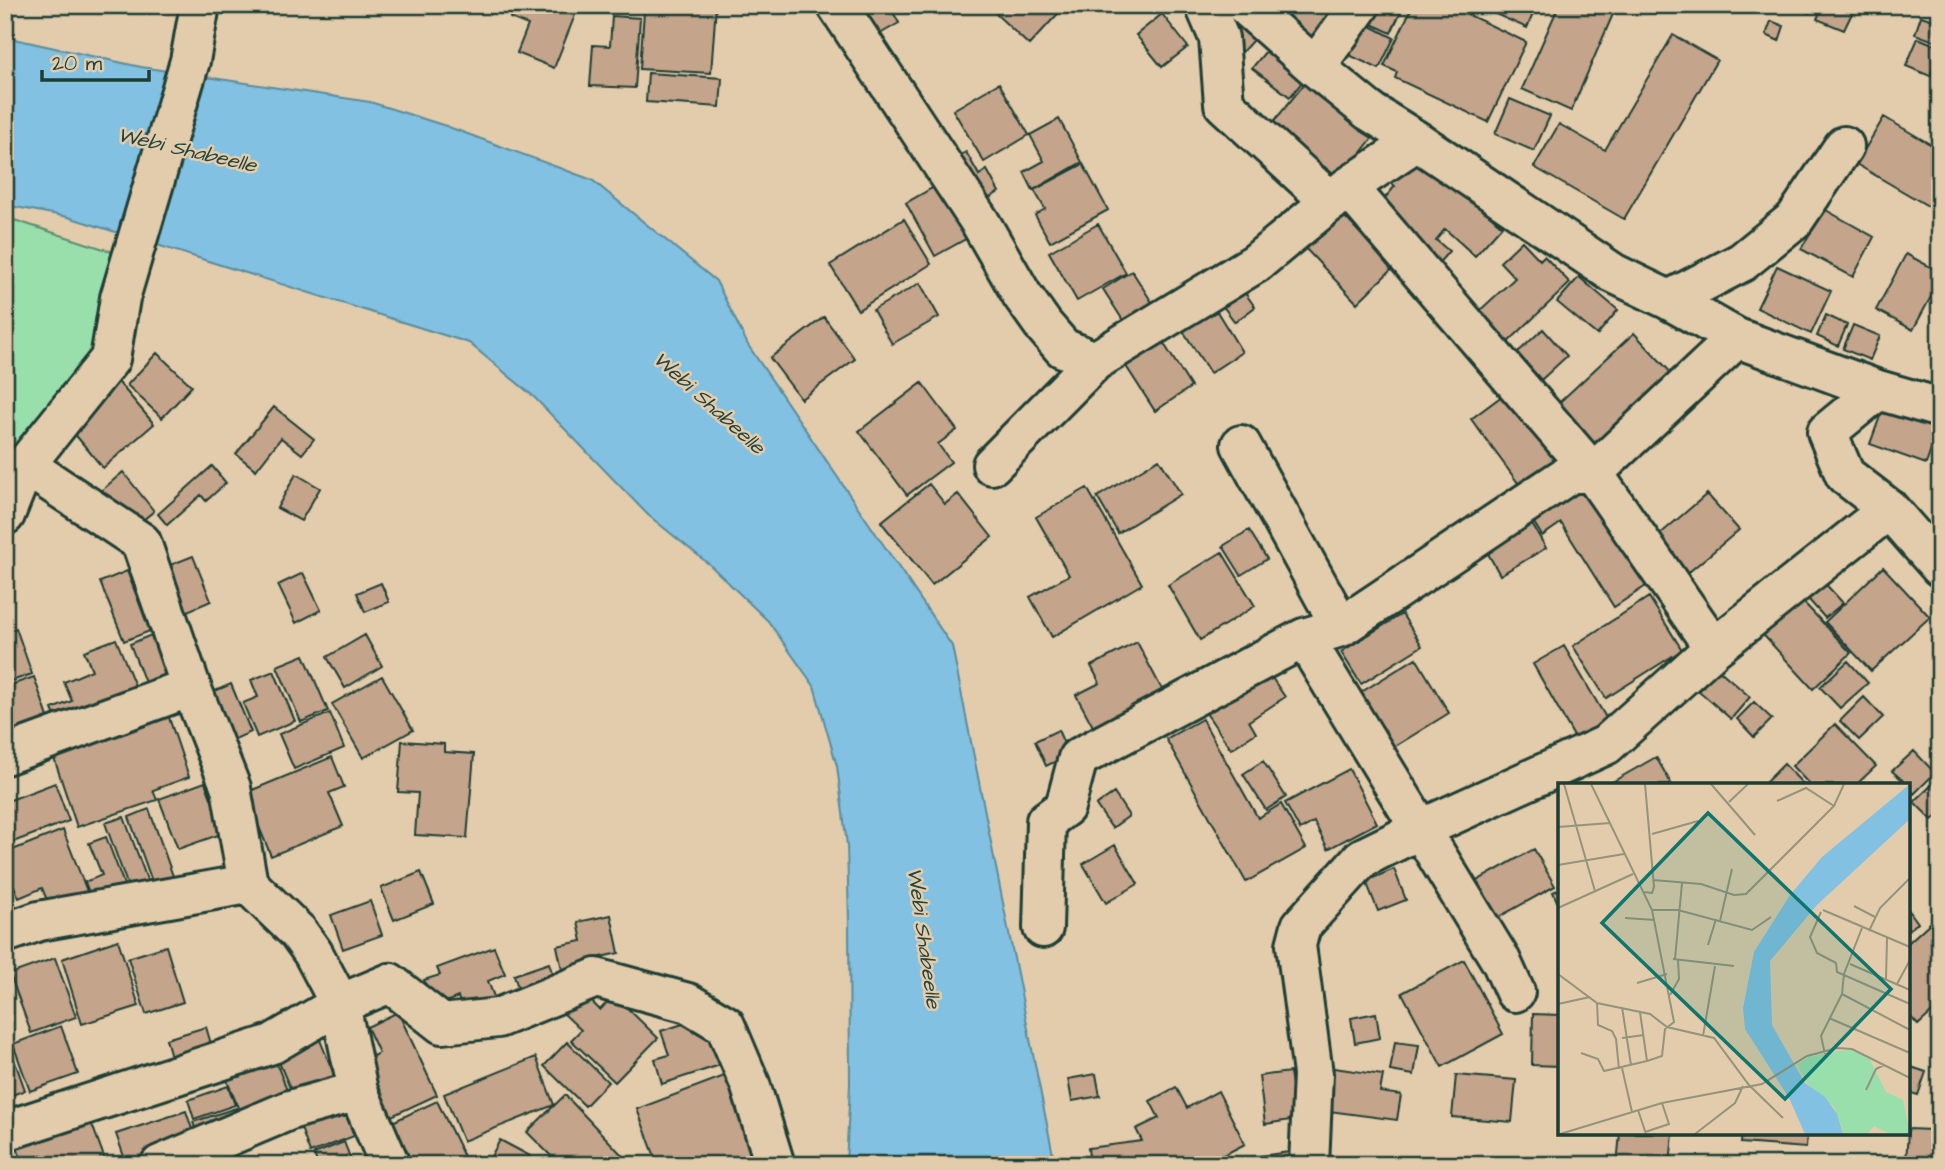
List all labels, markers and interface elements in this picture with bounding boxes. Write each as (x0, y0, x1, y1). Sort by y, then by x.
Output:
scale bar (42, 38, 149, 82)
text: 20 m (52, 49, 103, 78)
water label: Webi Shabeelle (115, 120, 261, 180)
water label: Webi Shabeelle (647, 345, 773, 462)
inset map (1558, 783, 1910, 1135)
water label: Webi Shabeelle (900, 866, 948, 1012)

